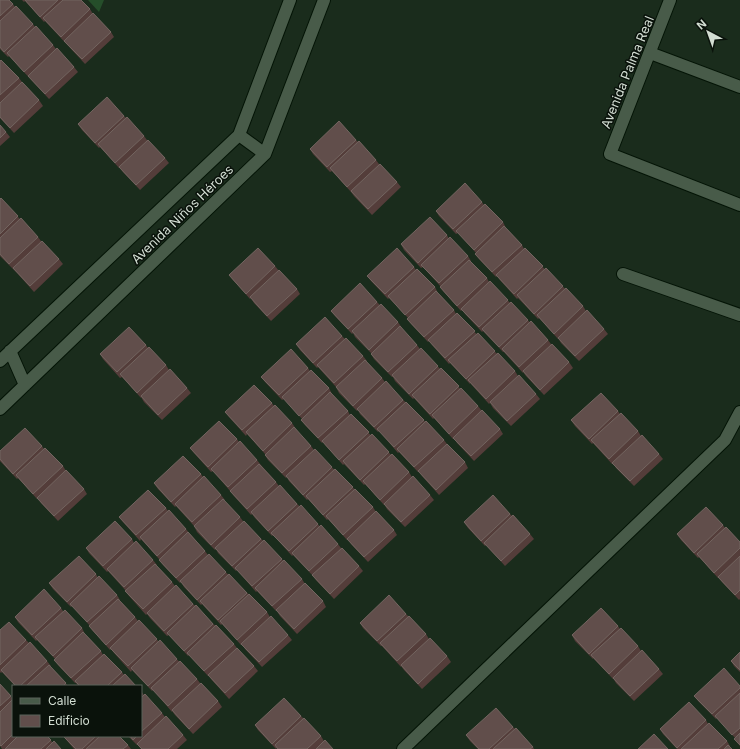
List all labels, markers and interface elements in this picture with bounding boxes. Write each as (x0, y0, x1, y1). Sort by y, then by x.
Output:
north arrow (688, 12, 728, 52)
street label: Avenida Palma Real (597, 13, 657, 131)
text: N (694, 16, 709, 32)
street label: Avenida Niños Héroes (128, 161, 236, 267)
legend (12, 685, 142, 737)
text: Calle (48, 693, 76, 708)
text: Edificio (48, 713, 90, 728)

